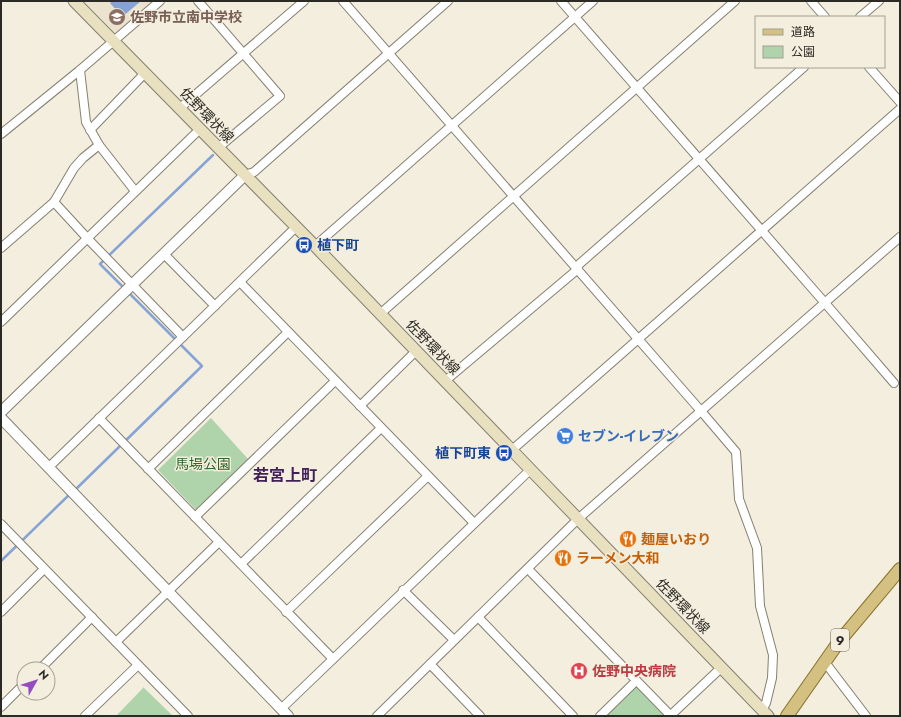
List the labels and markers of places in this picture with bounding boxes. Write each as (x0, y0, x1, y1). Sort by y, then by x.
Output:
school or university icon: 佐野市立南中学校 (107, 7, 127, 27)
place label: 佐野市立南中学校 (130, 7, 242, 27)
bus stop icon: 植下町 (294, 235, 314, 255)
place label: 植下町 (317, 235, 359, 255)
supermarket icon: セブン-イレブン (555, 426, 575, 446)
place label: セブン-イレブン (578, 426, 679, 446)
place label: 植下町東 (435, 443, 491, 463)
bus stop icon: 植下町東 (494, 443, 514, 463)
restaurant icon: 麺屋いおり (618, 529, 638, 549)
place label: 麺屋いおり (641, 529, 711, 549)
restaurant icon: ラーメン大和 (553, 548, 573, 568)
place label: ラーメン大和 (576, 548, 659, 568)
hospital icon: 佐野中央病院 (569, 661, 589, 681)
place label: 佐野中央病院 (592, 661, 676, 681)

